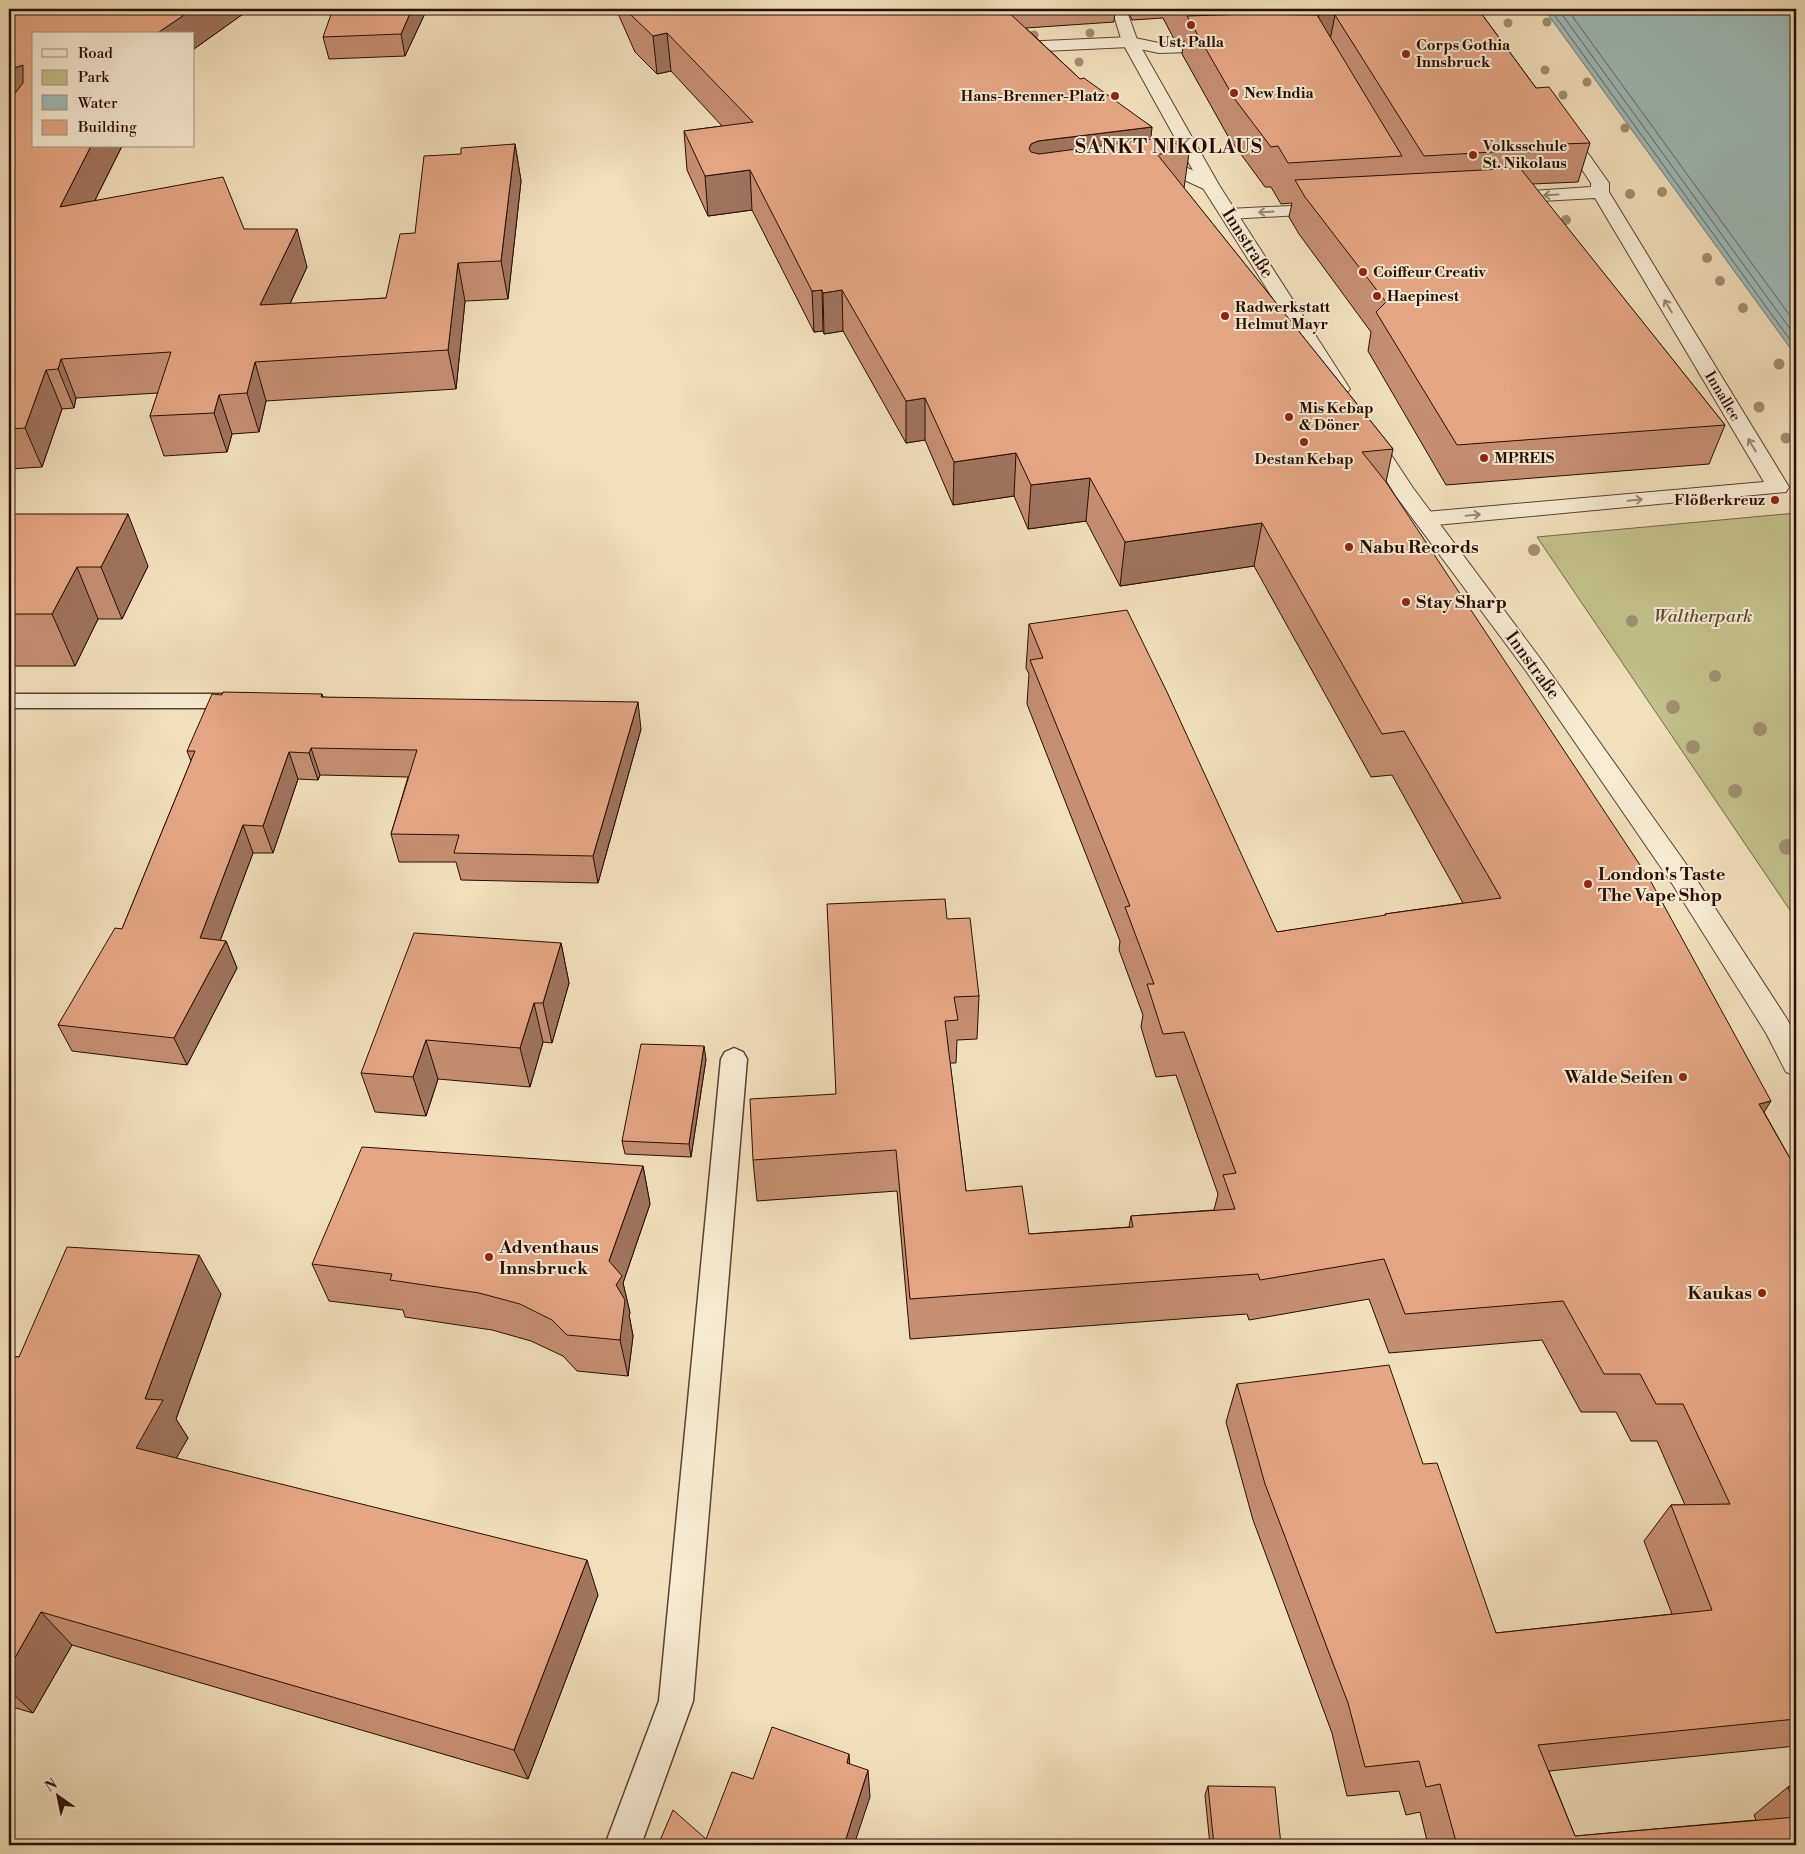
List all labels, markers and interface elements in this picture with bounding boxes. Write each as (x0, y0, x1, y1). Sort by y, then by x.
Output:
marker: Ust. Palla (1185, 19, 1197, 31)
legend (32, 32, 195, 148)
place label: Ust. Palla (1158, 33, 1225, 52)
place label: Corps Gothia Innsbruck (1416, 36, 1511, 72)
text: Road (78, 44, 113, 63)
marker: Corps Gothia Innsbruck (1400, 48, 1412, 60)
text: Park (78, 68, 110, 87)
place label: New India (1244, 84, 1315, 103)
place label: Hans-Brenner-Platz (961, 87, 1105, 106)
marker: New India (1228, 87, 1240, 99)
marker: Hans-Brenner-Platz (1109, 90, 1121, 102)
text: Water (77, 94, 118, 113)
text: Building (77, 118, 137, 137)
district label: SANKT NIKOLAUS (1075, 135, 1263, 159)
place label: Volksschule St. Nikolaus (1482, 137, 1567, 173)
marker: Volksschule St. Nikolaus (1467, 149, 1479, 161)
one-way arrow (1543, 191, 1559, 200)
street label: Innstraße (1217, 204, 1279, 283)
one-way arrow (1259, 207, 1275, 217)
place label: Coiffeur Creativ (1373, 263, 1487, 282)
marker: Coiffeur Creativ (1357, 266, 1369, 278)
place label: Haepinest (1387, 287, 1460, 306)
marker: Haepinest (1371, 290, 1383, 302)
place label: Radwerkstatt Helmut Mayr (1235, 298, 1331, 334)
one-way arrow (1663, 300, 1673, 314)
marker: Radwerkstatt Helmut Mayr (1219, 310, 1231, 322)
street label: Innallee (1700, 368, 1745, 425)
place label: Mis Kebap & Döner (1299, 399, 1374, 435)
marker: Mis Kebap & Döner (1283, 411, 1295, 423)
marker: Destan Kebap (1298, 436, 1310, 448)
one-way arrow (1747, 439, 1757, 453)
place label: MPREIS (1494, 449, 1555, 468)
place label: Destan Kebap (1254, 450, 1354, 469)
marker: MPREIS (1478, 452, 1490, 464)
place label: Flößerkreuz (1674, 491, 1765, 510)
marker: Flößerkreuz (1769, 494, 1781, 506)
one-way arrow (1627, 495, 1643, 505)
one-way arrow (1465, 510, 1481, 520)
place label: Nabu Records (1359, 536, 1479, 559)
marker: Nabu Records (1343, 541, 1355, 553)
place label: Stay Sharp (1416, 591, 1507, 614)
marker: Stay Sharp (1400, 596, 1412, 608)
park label: Waltherpark (1654, 605, 1752, 628)
street label: Innstraße (1500, 627, 1565, 704)
place label: London's Taste The Vape Shop (1598, 863, 1726, 907)
marker: London's Taste The Vape Shop (1582, 878, 1594, 890)
place label: Walde Seifen (1563, 1066, 1673, 1089)
marker: Walde Seifen (1677, 1071, 1689, 1083)
place label: Adventhaus Innsbruck (498, 1236, 599, 1280)
marker: Adventhaus Innsbruck (483, 1251, 495, 1263)
place label: Kaukas (1688, 1282, 1752, 1305)
marker: Kaukas (1756, 1287, 1768, 1299)
north arrow (32, 1772, 82, 1822)
text: N (42, 1775, 61, 1797)

